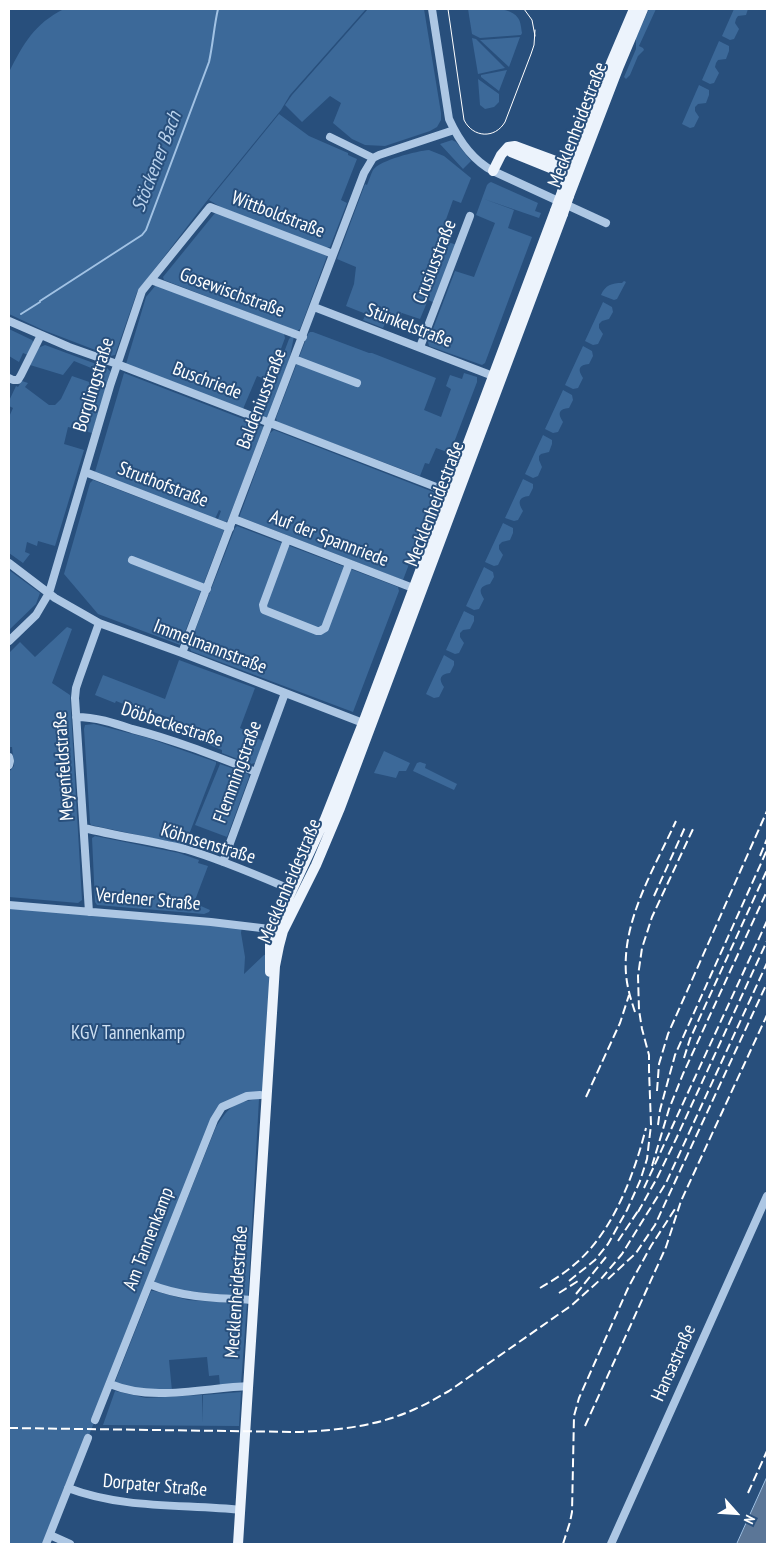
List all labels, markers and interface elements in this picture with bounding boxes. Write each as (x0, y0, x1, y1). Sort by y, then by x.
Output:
street label: Mecklenheidestraße (544, 59, 612, 191)
water label: Stöckener Bach (127, 108, 187, 216)
street label: Wittboldstraße (228, 187, 328, 243)
street label: Crusiusstraße (408, 217, 462, 307)
street label: Gosewischstraße (176, 263, 288, 323)
street label: Stünkelstraße (362, 299, 456, 353)
street label: Borglingstraße (69, 335, 119, 435)
street label: Baldeniusstraße (232, 346, 292, 452)
street label: Buschriede (169, 357, 245, 405)
street label: Mecklenheidestraße (401, 438, 469, 570)
street label: Struthofstraße (115, 457, 211, 513)
street label: Auf der Spannriede (266, 506, 392, 572)
street label: Immelmannstraße (150, 615, 270, 679)
street label: Döbbeckestraße (118, 698, 226, 752)
street label: Meyenfeldstraße (49, 710, 79, 822)
street label: Flemmingstraße (209, 718, 267, 826)
street label: Mecklenheidestraße (254, 816, 326, 946)
street label: Köhnsenstraße (158, 819, 258, 869)
street label: Verdener Straße (94, 884, 202, 916)
park label: KGV Tannenkamp (71, 1023, 185, 1045)
street label: Am Tannenkamp (119, 1184, 179, 1294)
street label: Mecklenheidestraße (221, 1225, 253, 1359)
street label: Hansastraße (647, 1321, 701, 1405)
street label: Dorpater Straße (102, 1470, 208, 1502)
north arrow (711, 1488, 761, 1538)
text: N (740, 1512, 759, 1527)

